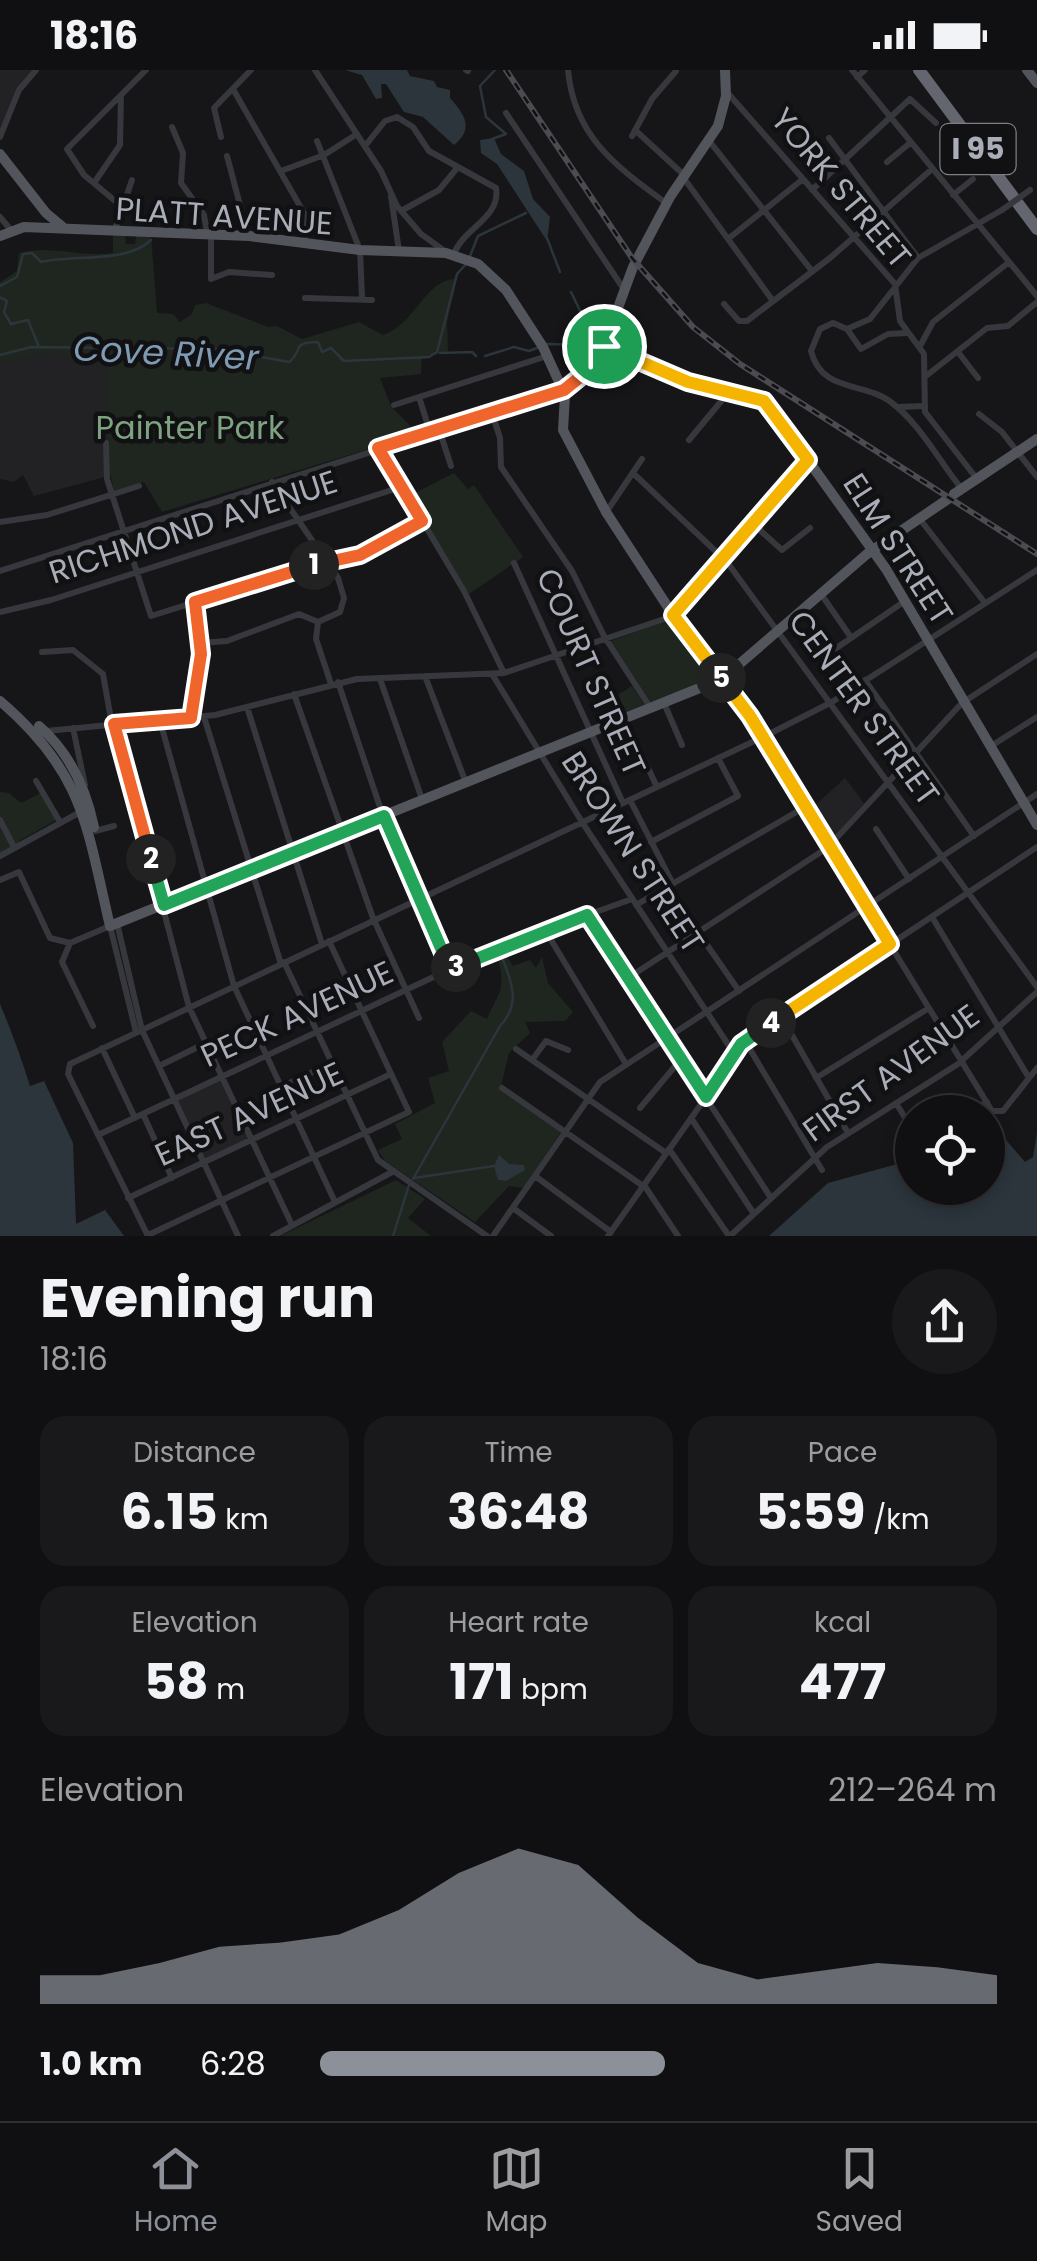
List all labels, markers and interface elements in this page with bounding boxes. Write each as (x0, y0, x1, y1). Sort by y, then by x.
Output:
text: 18:16 (50, 9, 138, 62)
street label: YORK STREET (761, 98, 922, 277)
road number: I 95 (940, 124, 1016, 174)
street label: PLATT AVENUE (114, 185, 334, 246)
pin (562, 304, 647, 389)
icon: arrive (577, 319, 632, 374)
water label: Cove River (72, 323, 261, 382)
park label: Painter Park (95, 405, 285, 450)
street label: RICHMOND AVENUE (43, 459, 343, 594)
street label: ELM STREET (833, 464, 964, 633)
pin: 1 (289, 540, 339, 590)
text: 1 (309, 545, 319, 584)
street label: COURT STREET (526, 561, 657, 783)
street label: CENTER STREET (778, 601, 951, 814)
pin: 5 (696, 653, 746, 703)
text: 5 (712, 658, 730, 697)
street label: BROWN STREET (551, 742, 716, 961)
pin: 2 (126, 834, 176, 884)
text: 2 (143, 839, 159, 878)
pin: 3 (431, 942, 481, 992)
text: 3 (448, 947, 464, 986)
street label: PECK AVENUE (193, 949, 400, 1078)
street label: FIRST AVENUE (793, 993, 988, 1152)
pin: 4 (746, 998, 796, 1048)
text: 4 (762, 1003, 780, 1042)
street label: EAST AVENUE (147, 1050, 350, 1177)
map controls (895, 1095, 1005, 1205)
button: locate (895, 1095, 1005, 1205)
text: Evening run (40, 1259, 375, 1336)
button: share (892, 1269, 997, 1374)
text: 18:16 (40, 1336, 108, 1381)
text: Distance (133, 1433, 256, 1472)
text: Time (484, 1433, 553, 1472)
text: Pace (808, 1433, 877, 1472)
text: 6.15 (121, 1476, 218, 1547)
text: 36:48 (447, 1476, 590, 1547)
text: 5:59 (755, 1476, 865, 1547)
text: km (218, 1500, 269, 1539)
text: /km (865, 1500, 930, 1539)
text: Elevation (131, 1603, 258, 1642)
text: Heart rate (448, 1603, 589, 1642)
text: kcal (814, 1603, 871, 1642)
text: 58 (144, 1646, 209, 1717)
text: 171 (449, 1646, 514, 1717)
text: 477 (799, 1646, 886, 1717)
text: m (209, 1670, 245, 1709)
text: bpm (514, 1670, 588, 1709)
text: Elevation (40, 1767, 184, 1812)
text: 212–264 m (828, 1767, 997, 1812)
text: 1.0 km (40, 2041, 142, 2086)
text: 6:28 (200, 2041, 266, 2086)
tab: Home (134, 2141, 218, 2243)
tab: Map (486, 2141, 548, 2243)
tab: Saved (816, 2141, 903, 2243)

